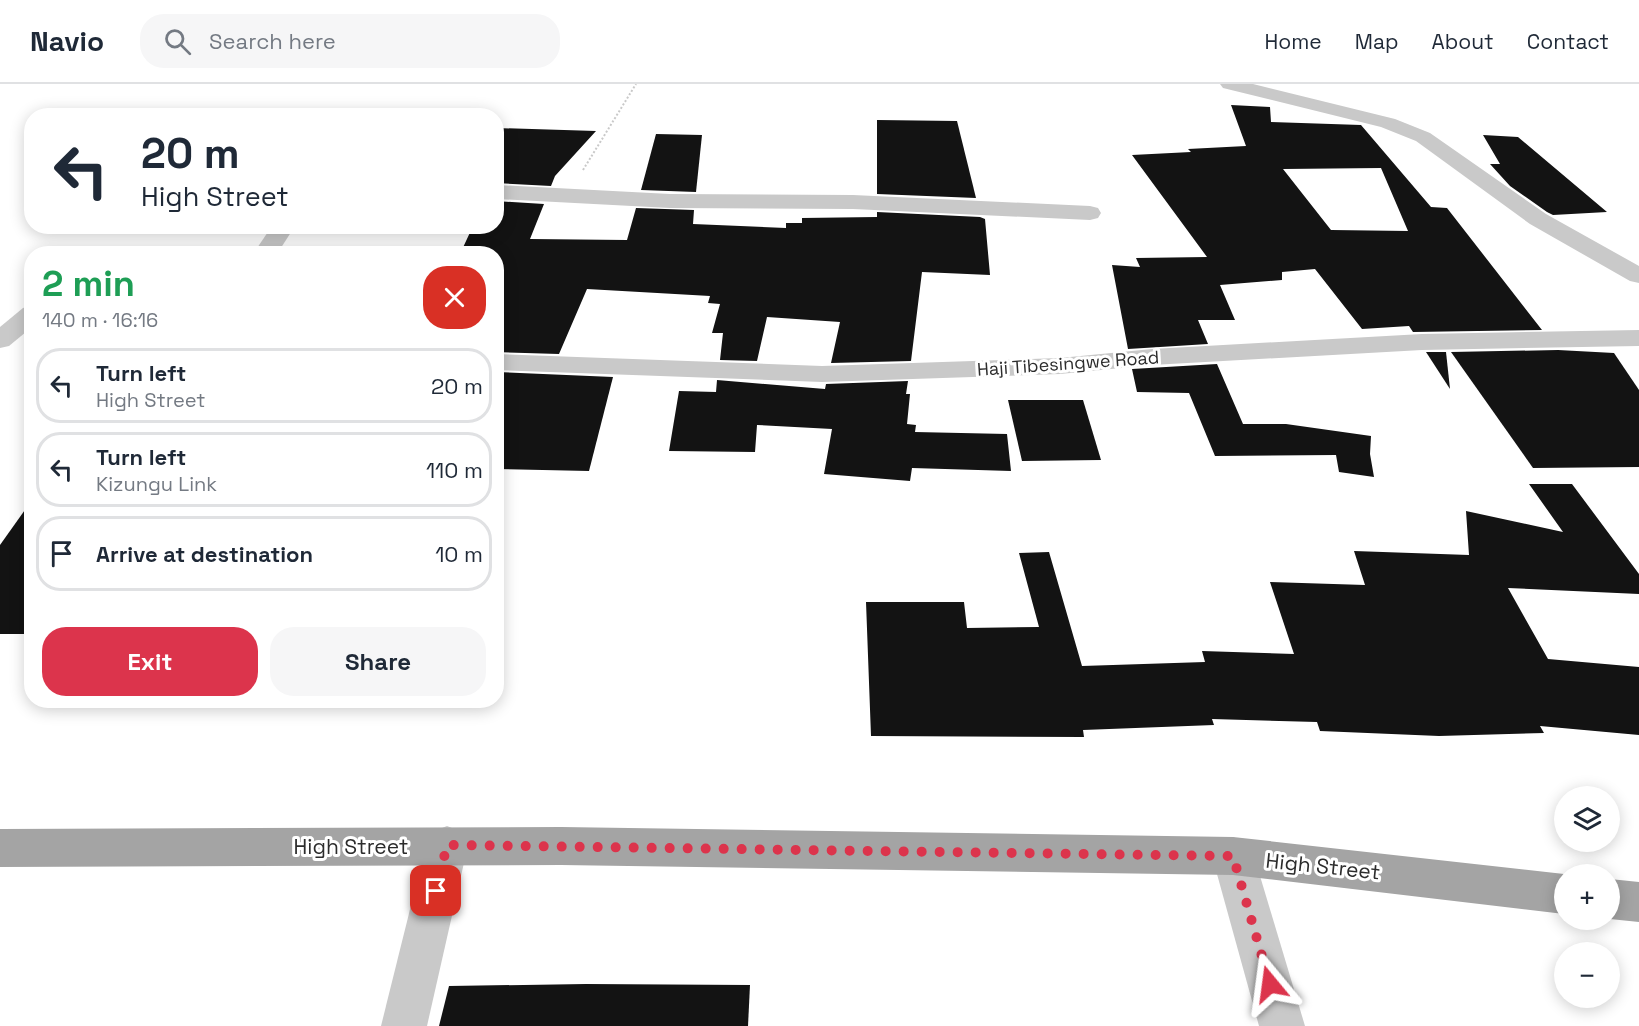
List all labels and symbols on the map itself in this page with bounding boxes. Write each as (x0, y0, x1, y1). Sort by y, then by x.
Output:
street label: Haji Tibesingwe Road (976, 345, 1160, 381)
street label: High Street (294, 833, 408, 860)
street label: High Street (1264, 847, 1382, 885)
pin (410, 865, 461, 916)
position arrow (1238, 952, 1302, 1016)

